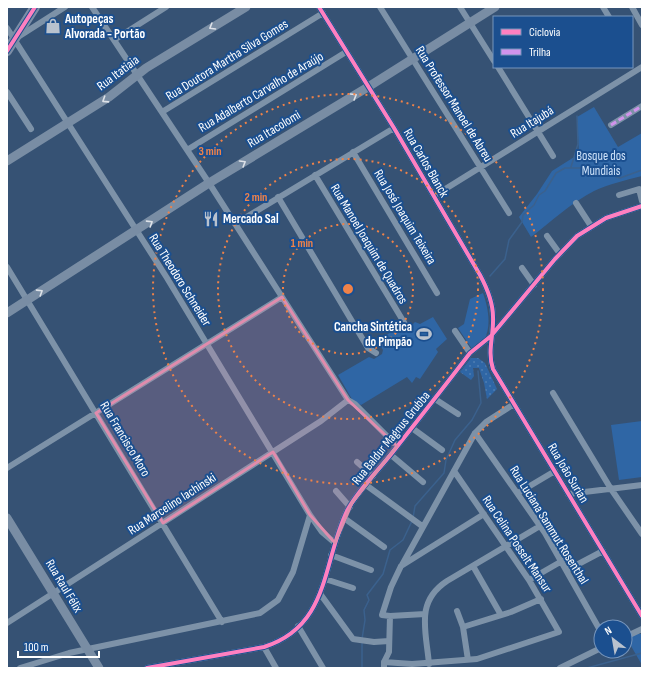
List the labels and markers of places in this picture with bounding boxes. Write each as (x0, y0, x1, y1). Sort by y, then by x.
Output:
place label: Autopeças Alvorada - Portão (64, 11, 145, 42)
shop icon: Autopeças Alvorada - Portão (44, 17, 62, 35)
restaurant icon: Mercado Sal (202, 210, 220, 228)
place label: Mercado Sal (223, 211, 279, 227)
centre of rings (341, 282, 355, 296)
place label: Cancha Sintética do Pimpão (334, 319, 412, 350)
sports icon: Cancha Sintética do Pimpão (415, 325, 433, 343)

